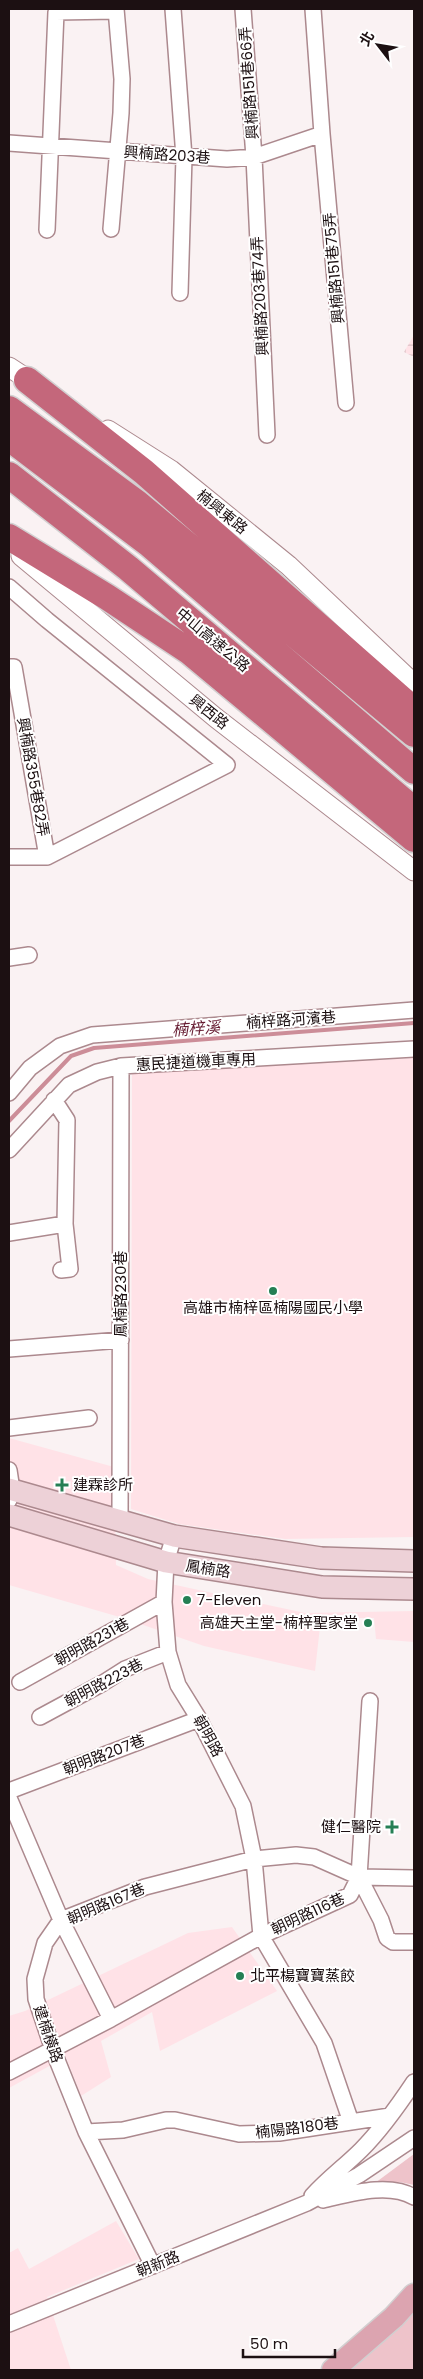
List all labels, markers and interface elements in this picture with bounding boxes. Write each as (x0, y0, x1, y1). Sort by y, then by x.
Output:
north arrow (353, 20, 403, 70)
street label: 興楠路151巷66弄 (234, 26, 263, 140)
text: 北 (355, 27, 379, 49)
street label: 興楠路203巷 (123, 141, 211, 168)
street label: 興楠路151巷75弄 (318, 212, 349, 325)
street label: 興楠路203巷74弄 (246, 236, 273, 356)
street label: 楠興東路 (192, 485, 252, 539)
street label: 中山高速公路 (172, 603, 255, 677)
street label: 興西路 (185, 689, 233, 734)
street label: 興楠路355巷82弄 (13, 716, 54, 838)
street label: 楠梓路河濱巷 (245, 1006, 337, 1033)
water label: 楠梓溪 (171, 1015, 223, 1042)
street label: 惠民捷道機車專用 (135, 1048, 256, 1075)
street label: 鳳楠路230巷 (110, 1251, 131, 1337)
marker: 高雄市楠梓區楠陽國民小學 (267, 1285, 279, 1297)
place label: 高雄市楠梓區楠陽國民小學 (183, 1297, 363, 1318)
place label: 建霖診所 (73, 1474, 133, 1495)
marker: 建霖診所 (55, 1478, 69, 1492)
street label: 鳳楠路 (184, 1555, 232, 1582)
place label: 7-Eleven (197, 1589, 261, 1610)
marker: 7-Eleven (181, 1594, 193, 1606)
street label: 朝明路231巷 (51, 1612, 133, 1671)
place label: 高雄天主堂-楠梓聖家堂 (200, 1612, 358, 1633)
marker: 高雄天主堂-楠梓聖家堂 (362, 1617, 374, 1629)
street label: 朝明路223巷 (61, 1653, 147, 1712)
street label: 朝明路 (188, 1711, 229, 1761)
street label: 朝明路207巷 (60, 1729, 148, 1780)
place label: 健仁醫院 (321, 1816, 381, 1837)
marker: 健仁醫院 (385, 1820, 399, 1834)
street label: 朝明路167巷 (64, 1878, 148, 1929)
street label: 朝明路116巷 (267, 1887, 348, 1940)
place label: 北平楊寶寶蒸餃 (250, 1965, 355, 1986)
marker: 北平楊寶寶蒸餃 (234, 1970, 246, 1982)
street label: 建楠橫路 (29, 2002, 68, 2066)
street label: 楠陽路180巷 (254, 2112, 340, 2143)
street label: 朝新路 (133, 2245, 183, 2282)
scale bar (243, 2326, 336, 2358)
text: 50 m (250, 2333, 288, 2354)

